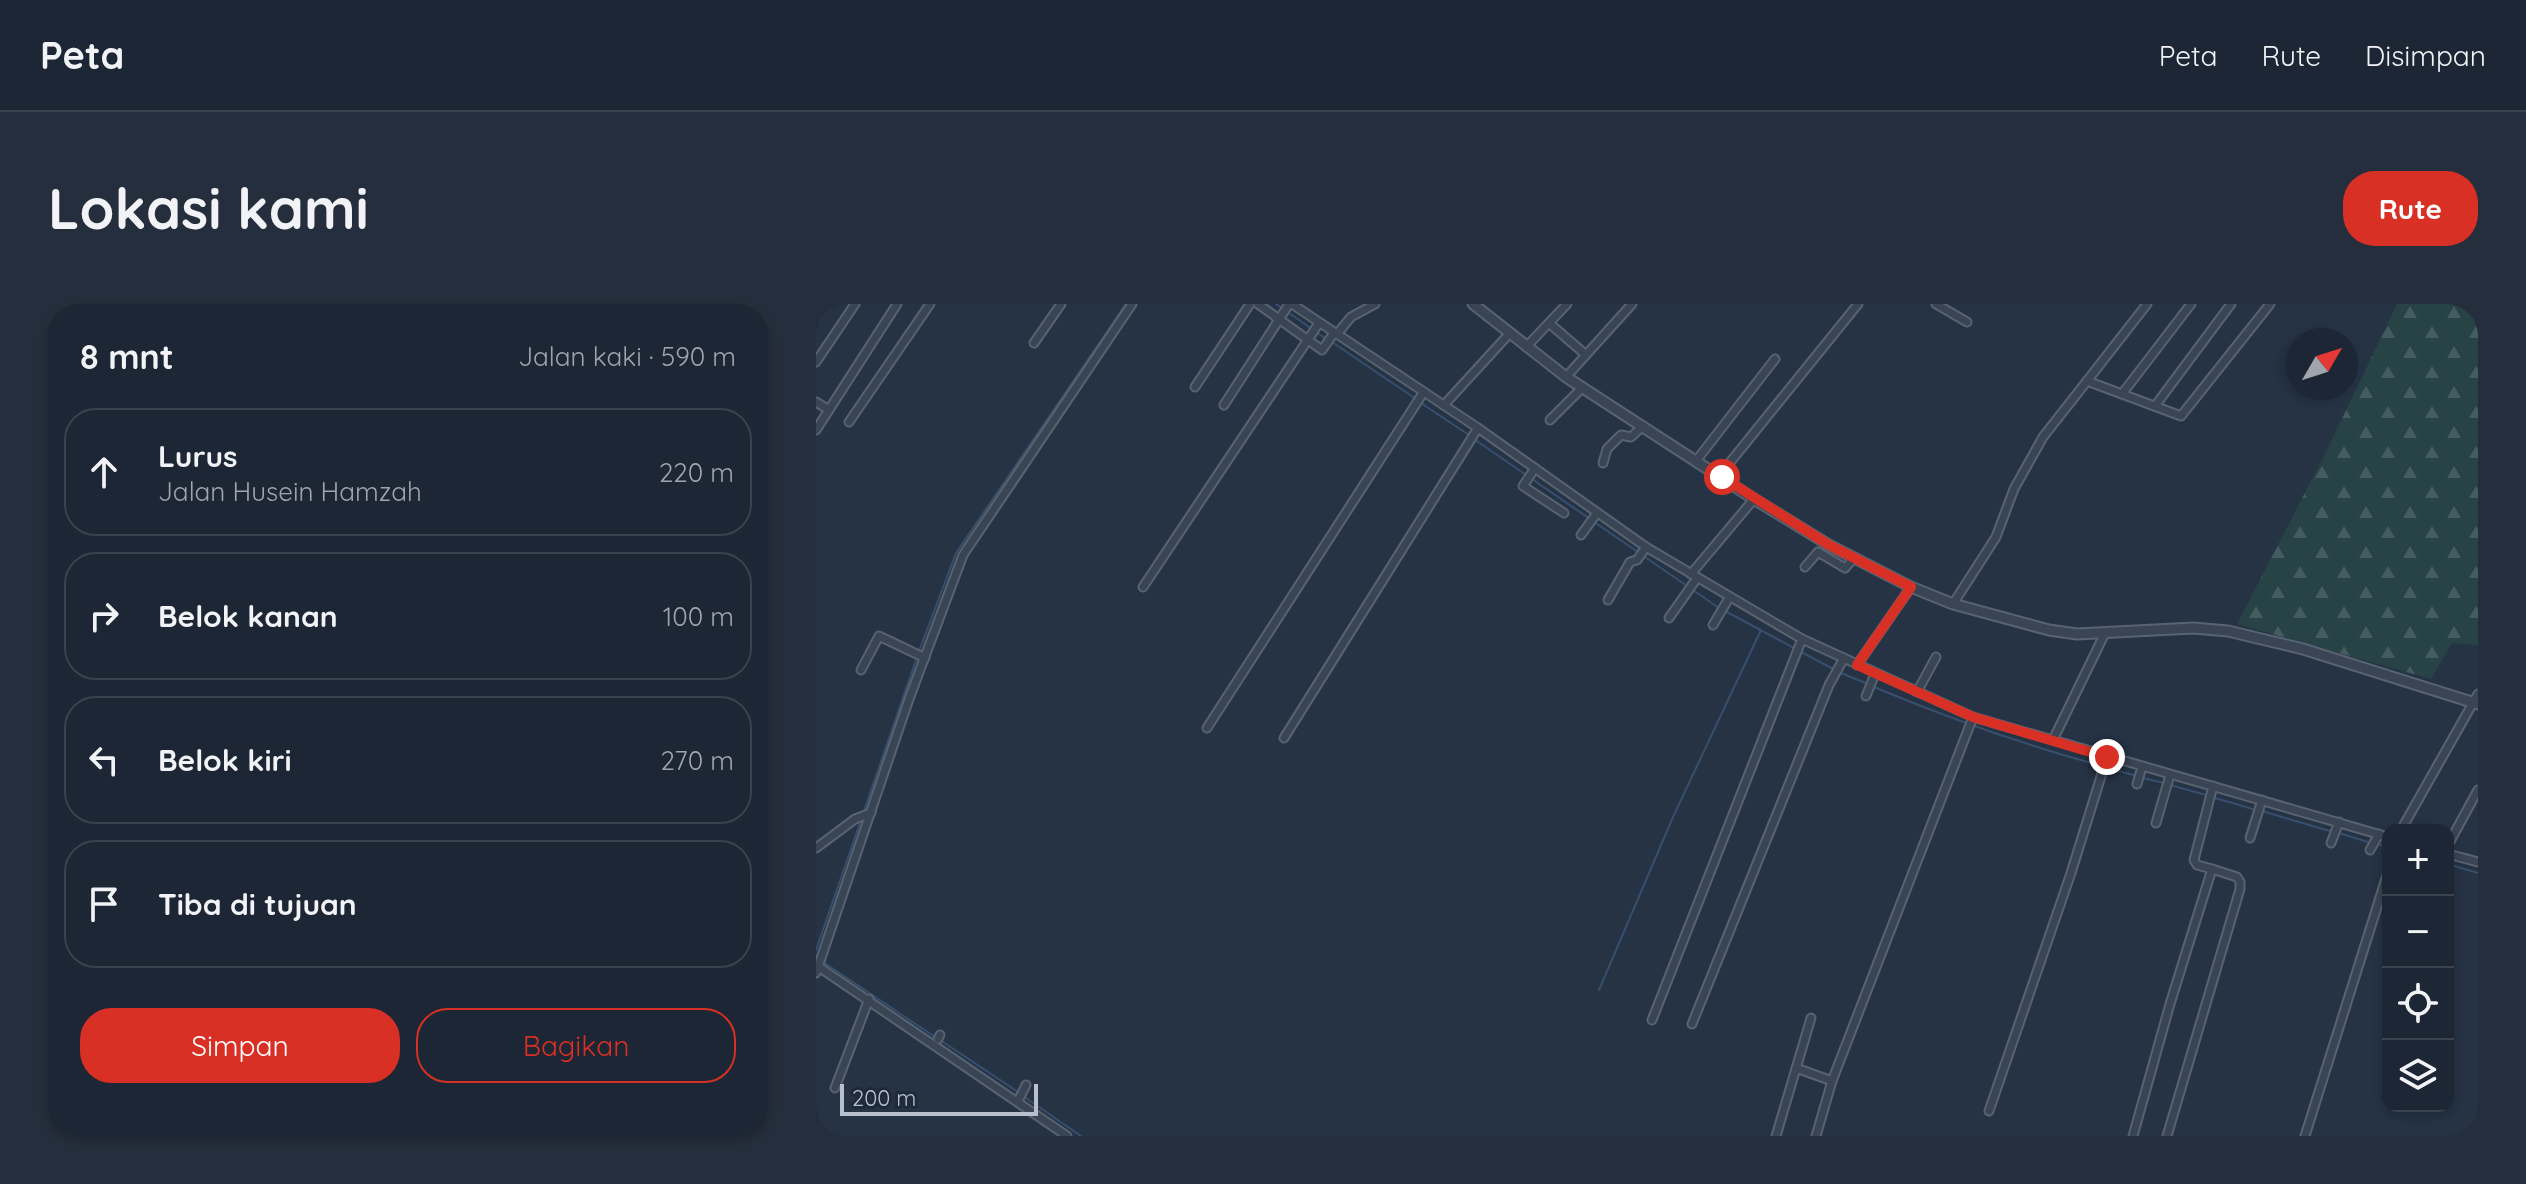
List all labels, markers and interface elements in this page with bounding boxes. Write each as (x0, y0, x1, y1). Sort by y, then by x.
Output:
text: Peta (40, 31, 124, 79)
text: Peta (2159, 38, 2218, 73)
text: Rute (2262, 38, 2321, 73)
text: Disimpan (2365, 38, 2486, 73)
button: Rute (2343, 171, 2478, 246)
text: Lokasi kami (48, 173, 369, 243)
north arrow (2286, 328, 2358, 400)
text: 8 mnt (80, 335, 174, 378)
text: Jalan kaki · 590 m (518, 340, 736, 373)
text: Lurus (158, 437, 238, 475)
icon: ahead (82, 450, 126, 494)
text: 220 m (659, 456, 734, 489)
route start (1704, 459, 1740, 495)
text: Jalan Husein Hamzah (158, 475, 422, 508)
icon: right (82, 594, 126, 638)
text: Belok kanan (158, 597, 338, 635)
text: 100 m (663, 600, 734, 633)
icon: left (82, 738, 126, 782)
route end (2089, 739, 2125, 775)
text: Belok kiri (158, 741, 292, 779)
text: 270 m (660, 744, 734, 777)
map controls (2382, 824, 2454, 1112)
button: + (2382, 824, 2454, 896)
icon: arrive (82, 882, 126, 926)
text: Tiba di tujuan (158, 885, 357, 923)
button: − (2382, 896, 2454, 968)
button: locate (2382, 968, 2454, 1040)
button: Simpan (80, 1008, 400, 1083)
button: Bagikan (416, 1008, 736, 1083)
button: layers (2382, 1040, 2454, 1112)
scale bar (840, 1080, 1038, 1116)
text: 200 m (852, 1084, 916, 1112)

